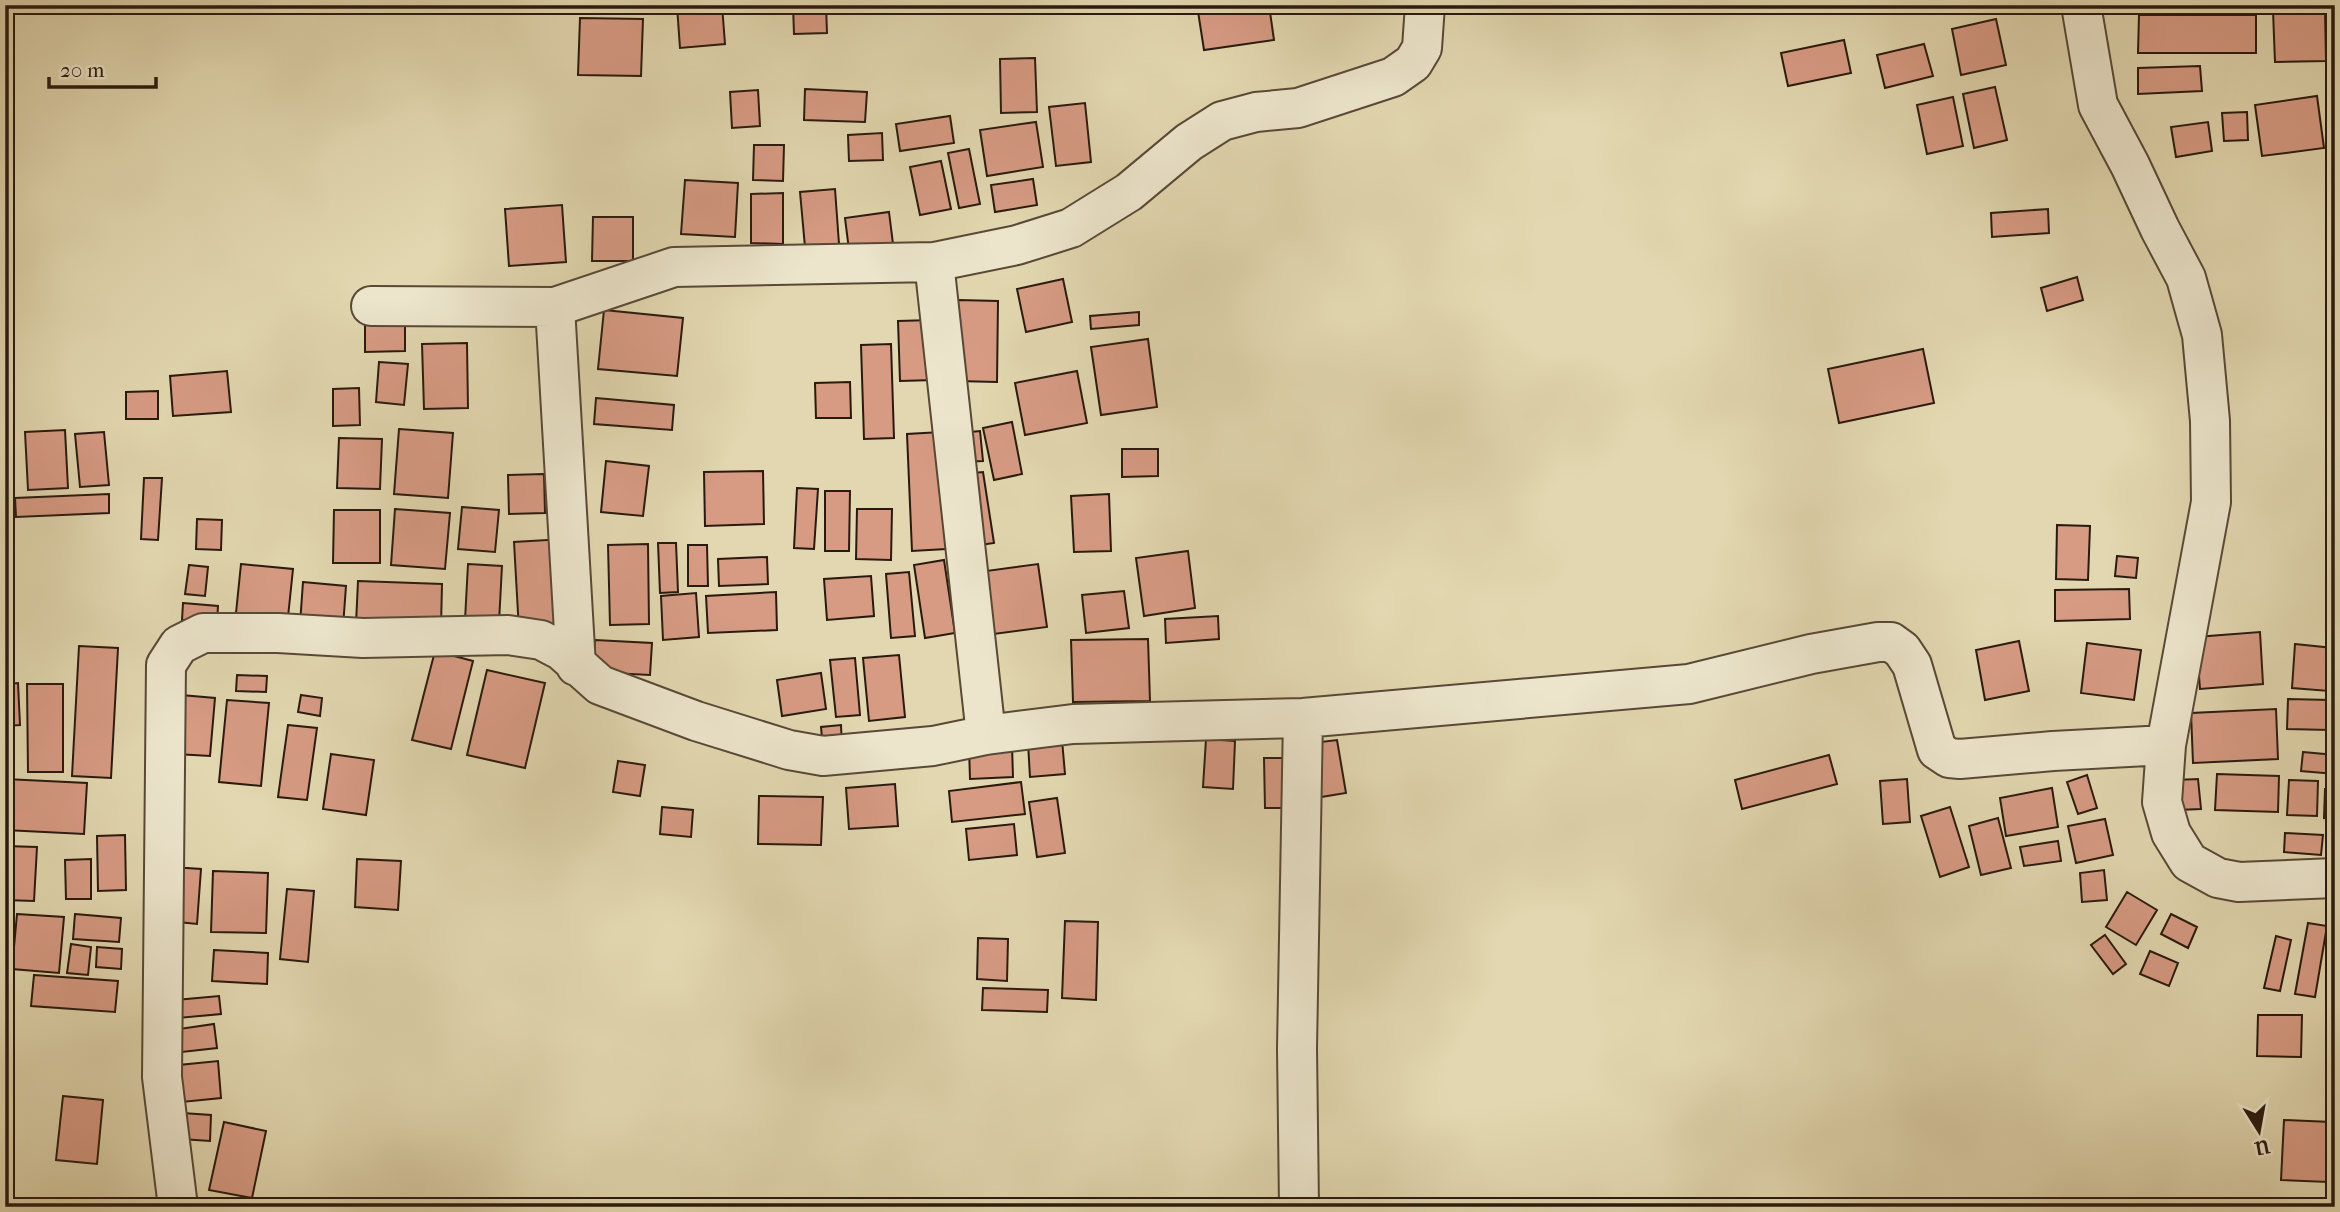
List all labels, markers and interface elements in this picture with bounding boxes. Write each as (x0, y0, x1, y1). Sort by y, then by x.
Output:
scale bar (49, 46, 156, 90)
text: 20 m (60, 58, 105, 82)
north arrow (2224, 1096, 2294, 1166)
text: U (2252, 1134, 2272, 1159)

